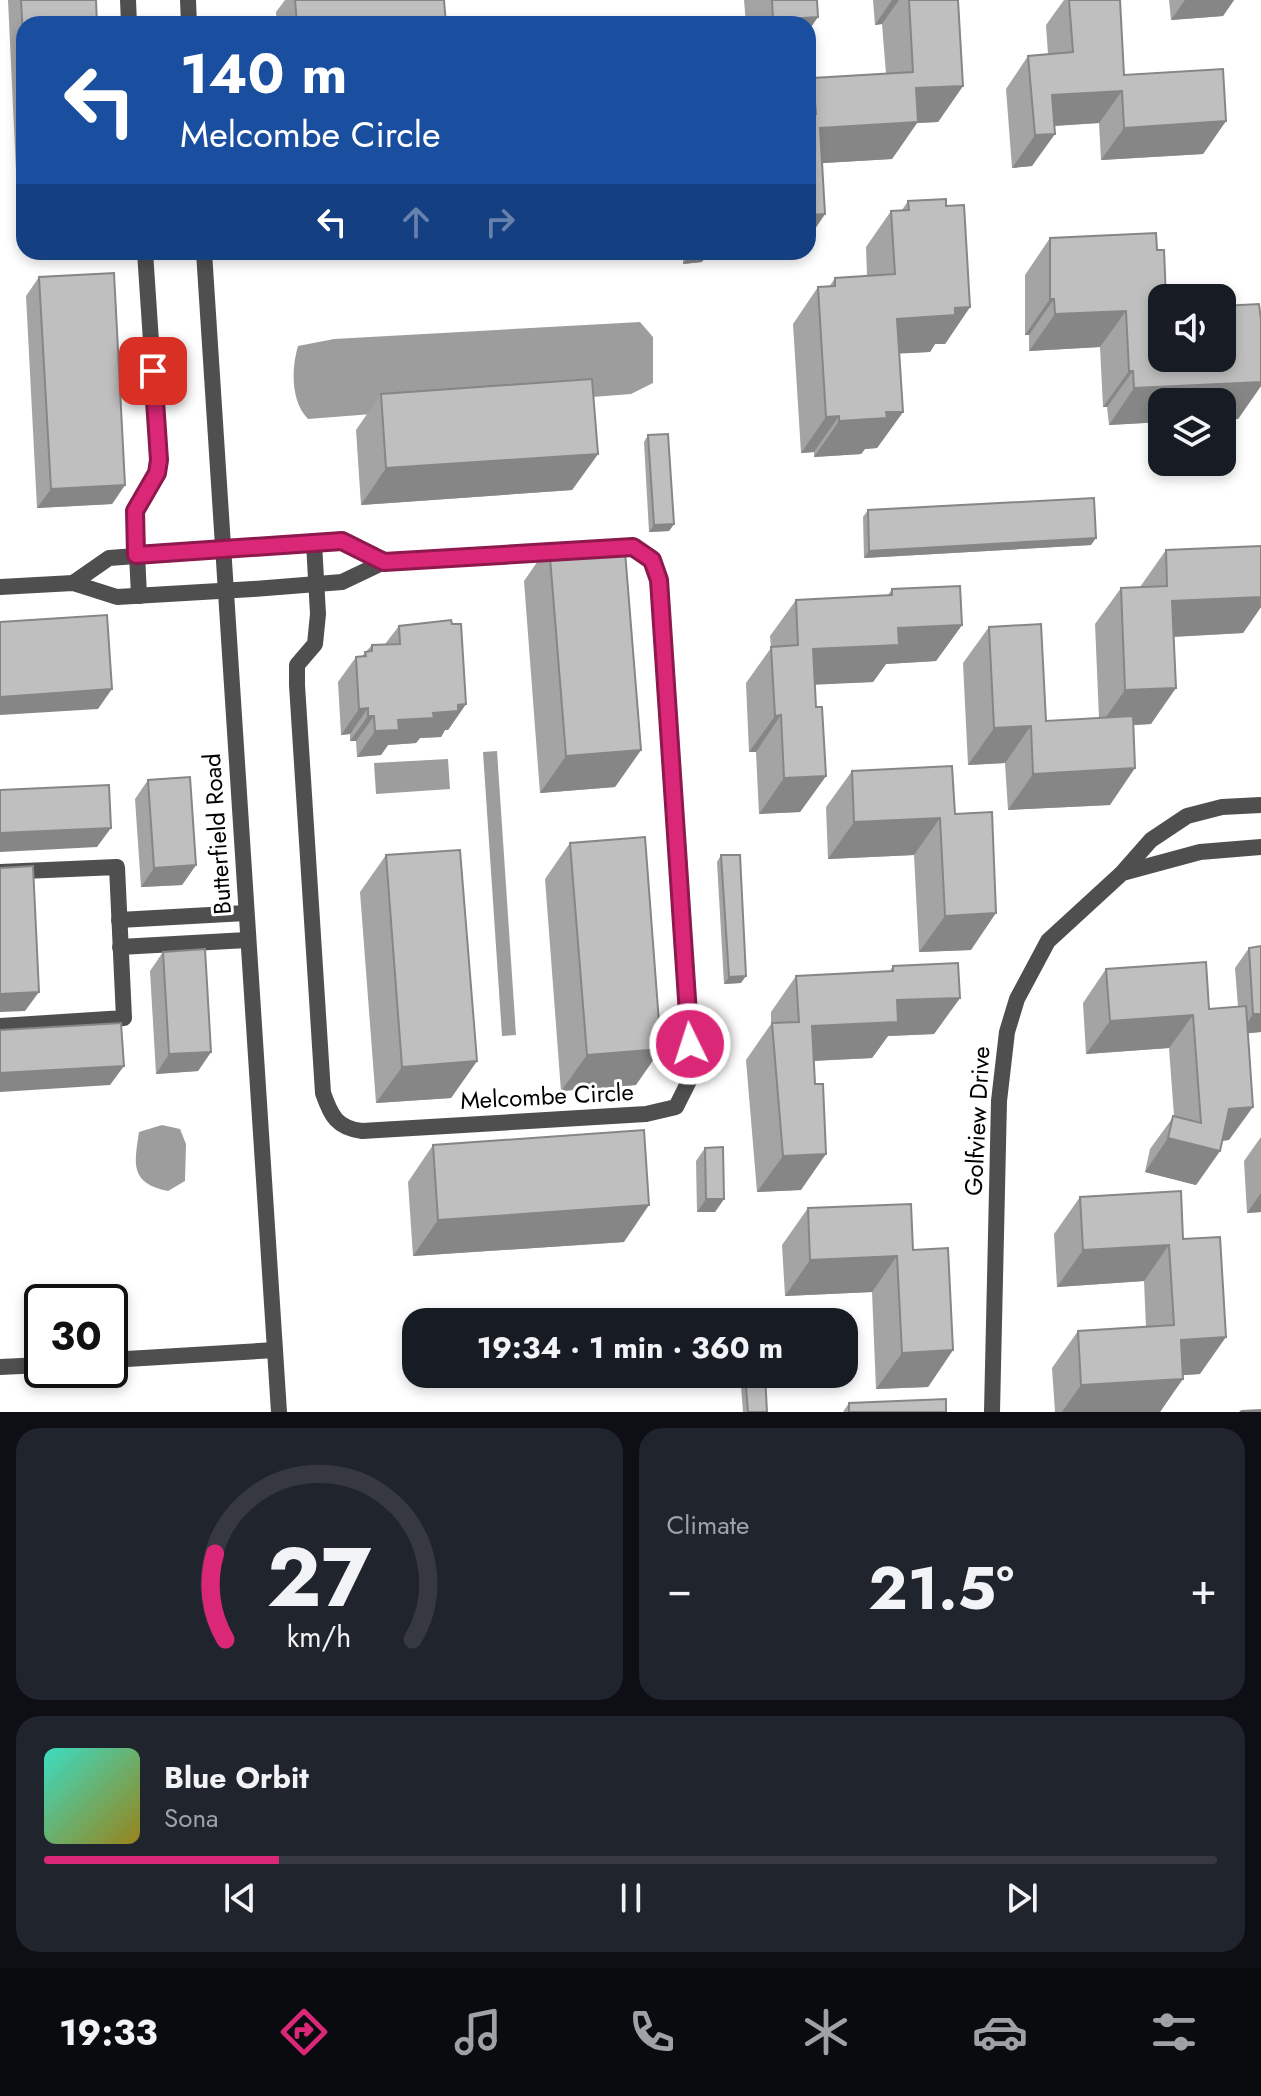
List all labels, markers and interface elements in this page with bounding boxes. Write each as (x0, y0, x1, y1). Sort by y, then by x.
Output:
text: 140 m (180, 33, 347, 114)
icon: left (48, 48, 152, 152)
text: Melcombe Circle (180, 108, 441, 160)
icon: left (310, 200, 354, 244)
icon: ahead (394, 200, 438, 244)
icon: right (478, 200, 522, 244)
map controls (1148, 284, 1236, 476)
button: sound (1148, 284, 1236, 372)
pin (119, 337, 187, 405)
icon: arrive (131, 349, 175, 393)
button: layers (1148, 388, 1236, 476)
street label: Butterfield Road (194, 752, 240, 916)
position arrow (648, 1002, 732, 1086)
street label: Golfview Drive (956, 1045, 998, 1197)
street label: Melcombe Circle (459, 1074, 635, 1118)
speed limit sign: 30 (24, 1284, 128, 1388)
text: 19:34 · 1 min · 360 m (477, 1326, 783, 1369)
text: Climate (667, 1506, 749, 1544)
text: 27 (267, 1517, 372, 1637)
text: 21.5° (868, 1545, 1014, 1632)
text: − (667, 1557, 692, 1621)
text: + (1190, 1557, 1217, 1621)
text: km/h (287, 1616, 352, 1658)
text: Blue Orbit (164, 1756, 309, 1799)
text: Sona (164, 1799, 219, 1837)
icon: previous (218, 1876, 262, 1920)
icon: pause (609, 1876, 653, 1920)
icon: next (1000, 1876, 1044, 1920)
icon: directions (276, 2004, 332, 2060)
icon: music (450, 2004, 506, 2060)
icon: phone (624, 2004, 680, 2060)
icon: climate (798, 2004, 854, 2060)
icon: car (972, 2004, 1028, 2060)
icon: filters (1146, 2004, 1202, 2060)
text: 19:33 (59, 2006, 158, 2058)

